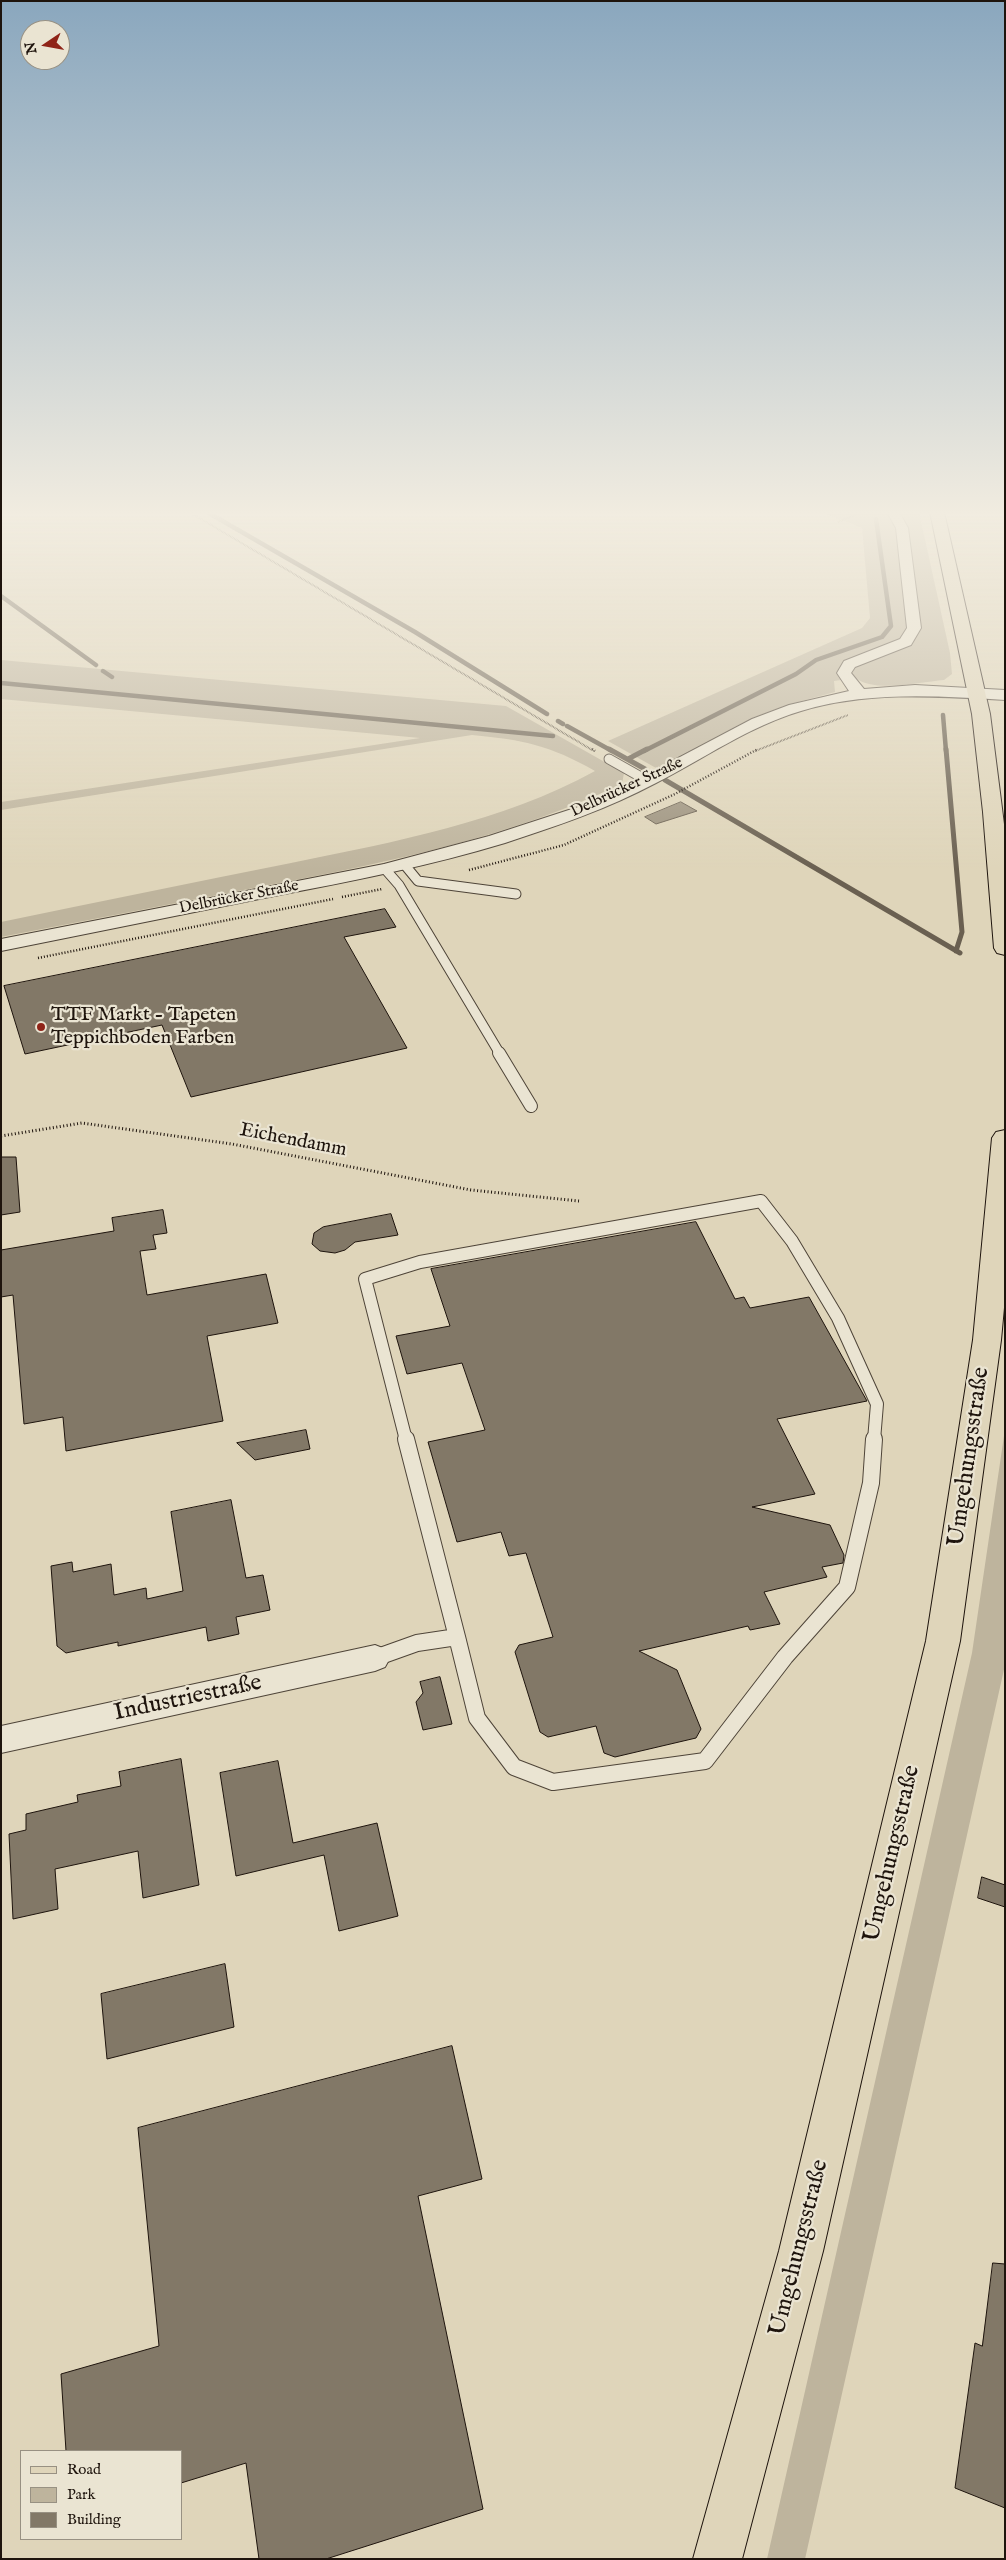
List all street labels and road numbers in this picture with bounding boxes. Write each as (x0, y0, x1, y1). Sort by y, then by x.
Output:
street label: Delbrücker Straße (568, 754, 686, 822)
street label: Delbrücker Straße (178, 877, 300, 919)
street label: Eichendamm (238, 1119, 348, 1163)
street label: Umgehungsstraße (943, 1365, 997, 1549)
street label: Industriestraße (111, 1669, 265, 1729)
street label: Umgehungsstraße (859, 1763, 927, 1945)
street label: Umgehungsstraße (764, 2157, 836, 2339)

